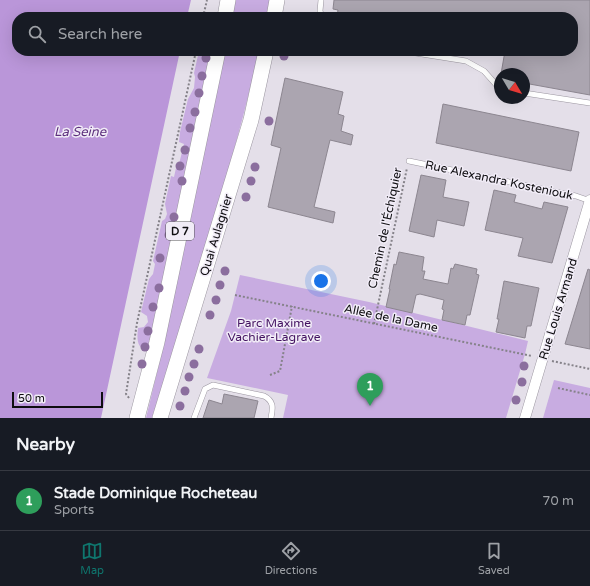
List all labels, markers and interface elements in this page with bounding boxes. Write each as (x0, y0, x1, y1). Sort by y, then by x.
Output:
search box (12, 12, 578, 56)
icon: search (26, 23, 48, 45)
text: Search here (58, 25, 142, 43)
north arrow (494, 68, 530, 104)
water label: La Seine (54, 124, 107, 140)
street label: Rue Alexandra Kosteniouk (424, 157, 575, 203)
street label: Chemin de l'Échiquier (365, 166, 405, 290)
street label: Quai Aulagnier (197, 192, 235, 278)
road number: D 7 (166, 222, 194, 240)
street label: Rue Louis Armand (536, 257, 580, 361)
your location (311, 271, 331, 291)
street label: Allée de la Dame (343, 301, 439, 335)
park label: Parc Maxime Vachier-Lagrave (228, 316, 321, 344)
pin: 1 (357, 373, 383, 406)
scale bar (12, 390, 103, 409)
text: 50 m (18, 392, 45, 405)
text: Nearby (16, 434, 75, 455)
text: Stade Dominique Rocheteau (54, 484, 257, 502)
text: 1 (25, 493, 33, 509)
text: 70 m (542, 493, 574, 509)
text: Sports (54, 502, 94, 518)
tab: Map (80, 540, 104, 577)
tab: Directions (265, 540, 317, 577)
tab: Saved (478, 540, 510, 577)

